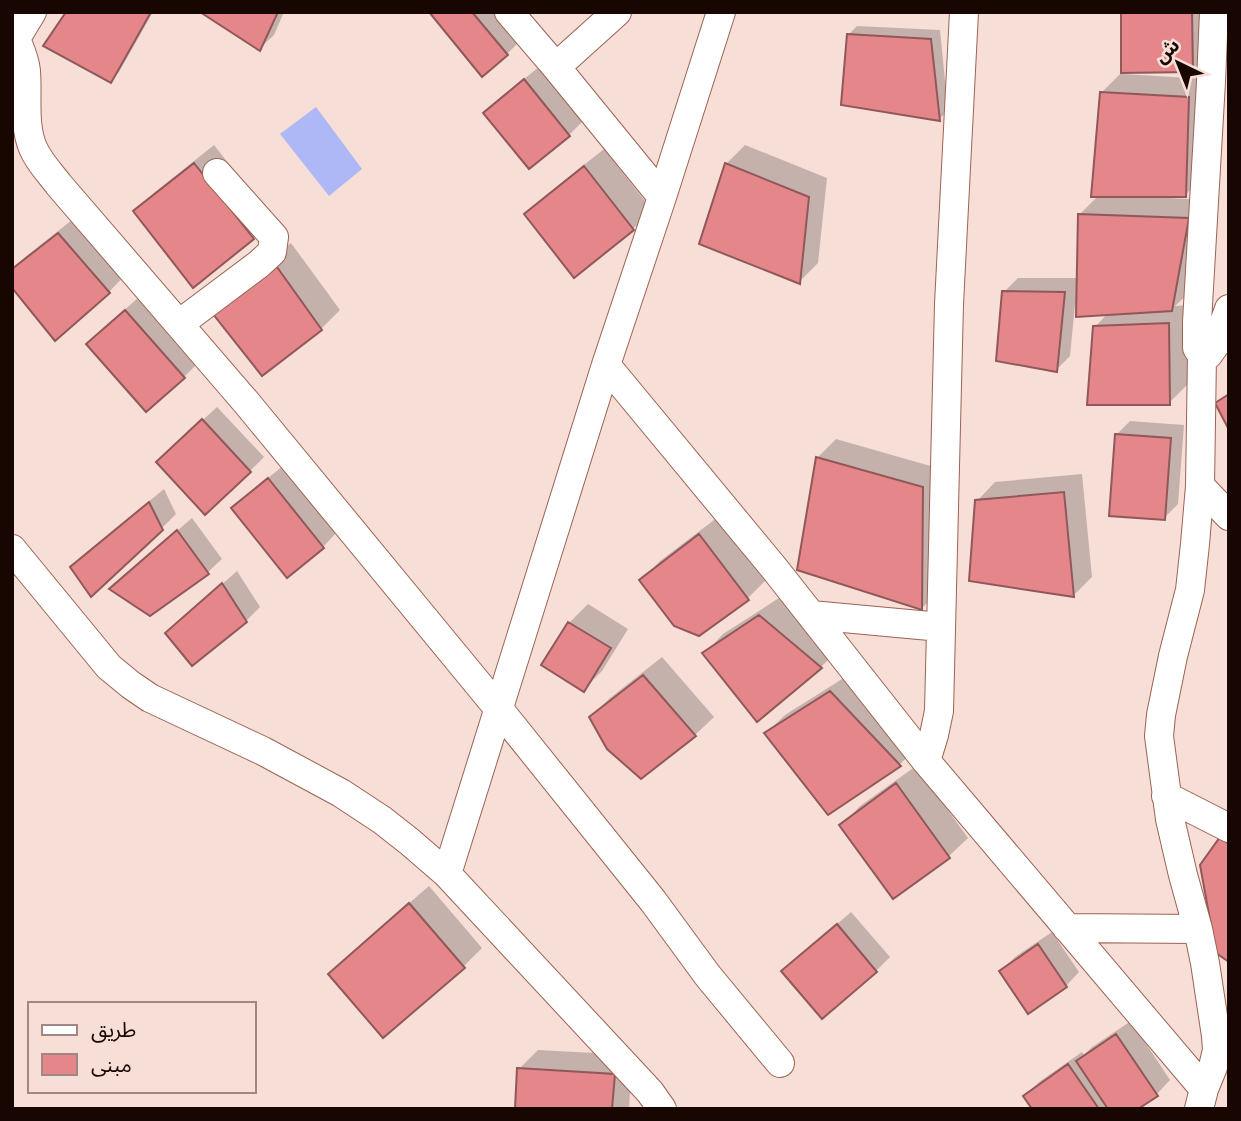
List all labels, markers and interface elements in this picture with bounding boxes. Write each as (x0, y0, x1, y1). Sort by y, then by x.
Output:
north arrow (1143, 28, 1213, 98)
text: ش (1150, 34, 1184, 68)
legend (28, 1002, 256, 1093)
text: طريق (91, 1018, 136, 1043)
text: مبنى (91, 1053, 132, 1077)

